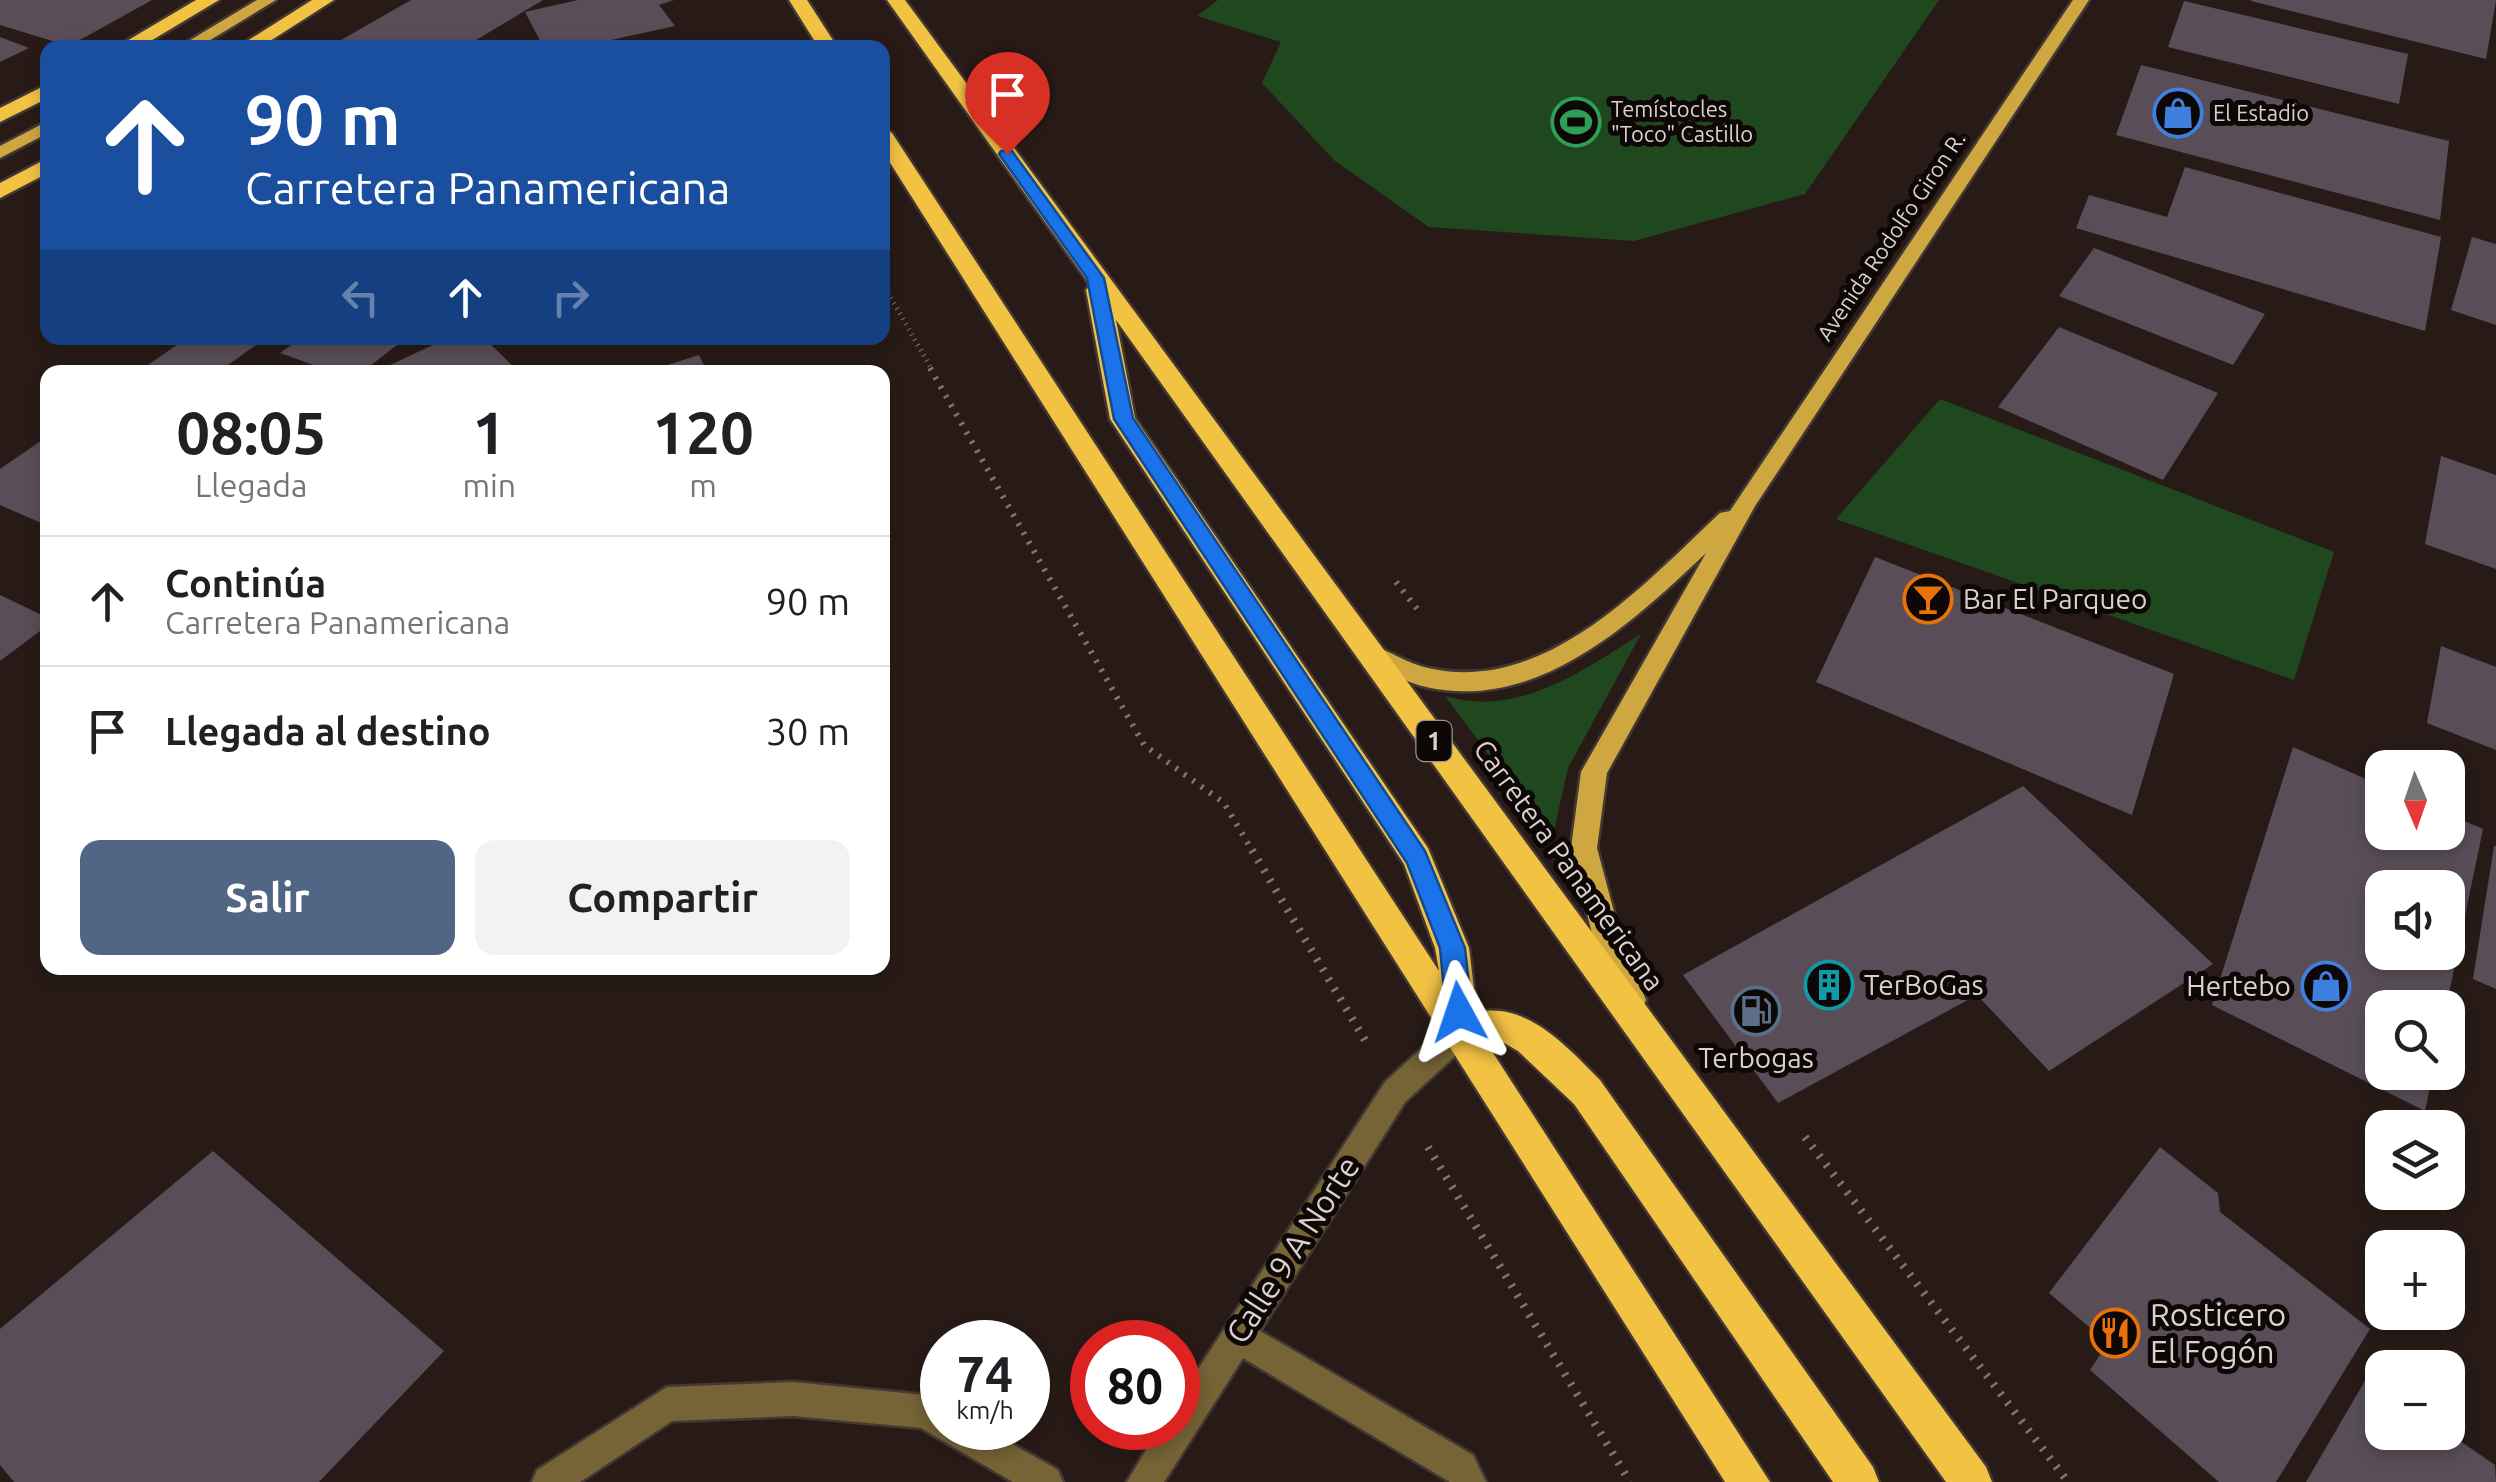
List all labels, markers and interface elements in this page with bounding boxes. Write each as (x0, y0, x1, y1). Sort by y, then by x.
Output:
pin (965, 52, 1050, 155)
icon: arrive (980, 67, 1035, 122)
icon: ahead (80, 80, 210, 210)
text: 90 m (245, 80, 401, 158)
shop icon: El Estadio (2152, 87, 2204, 139)
sports icon: Temístocles "Toco" Castillo (1550, 96, 1602, 148)
place label: Temístocles "Toco" Castillo (1611, 96, 1753, 146)
place label: El Estadio (2213, 100, 2309, 125)
street label: Avenida Rodolfo Giron R. (1811, 127, 1970, 345)
text: Carretera Panamericana (245, 162, 730, 213)
icon: left (333, 270, 388, 325)
icon: ahead (438, 270, 493, 325)
icon: right (543, 270, 598, 325)
text: 08:05 (176, 398, 326, 465)
text: 1 (472, 398, 506, 465)
text: 120 (652, 398, 754, 465)
text: Llegada (195, 467, 307, 503)
text: min (462, 467, 516, 503)
text: m (689, 467, 717, 503)
text: Continúa (165, 562, 326, 604)
bar icon: Bar El Parqueo (1902, 573, 1954, 625)
icon: ahead (80, 574, 135, 629)
text: 90 m (766, 580, 850, 622)
place label: Bar El Parqueo (1963, 583, 2147, 614)
text: Carretera Panamericana (165, 604, 510, 640)
icon: arrive (80, 704, 135, 759)
text: Llegada al destino (165, 710, 491, 752)
text: 30 m (766, 710, 850, 752)
road number: 1 (1416, 721, 1452, 761)
street label: Carretera Panamericana (1468, 733, 1671, 996)
north arrow (2365, 750, 2465, 850)
map controls (2365, 750, 2465, 1450)
button: Salir (80, 840, 455, 955)
button: Compartir (475, 840, 850, 955)
button: sound (2365, 870, 2465, 970)
building icon: TerBoGas (1803, 959, 1855, 1011)
position arrow (1407, 960, 1511, 1064)
shop icon: Hertebo (2300, 960, 2352, 1012)
place label: TerBoGas (1864, 969, 1984, 1000)
place label: Hertebo (2186, 970, 2291, 1001)
fuel station icon: Terbogas (1730, 985, 1782, 1037)
button: search (2365, 990, 2465, 1090)
place label: Terbogas (1698, 1042, 1814, 1073)
button: layers (2365, 1110, 2465, 1210)
street label: Calle 9 A Norte (1218, 1149, 1366, 1350)
button: + (2365, 1230, 2465, 1330)
place label: Rosticero El Fogón (2150, 1296, 2286, 1369)
restaurant icon: Rosticero El Fogón (2089, 1307, 2141, 1359)
speed limit sign: 80 (1070, 1320, 1200, 1450)
text: 74 (957, 1345, 1013, 1401)
button: − (2365, 1350, 2465, 1450)
text: km/h (956, 1396, 1014, 1424)

